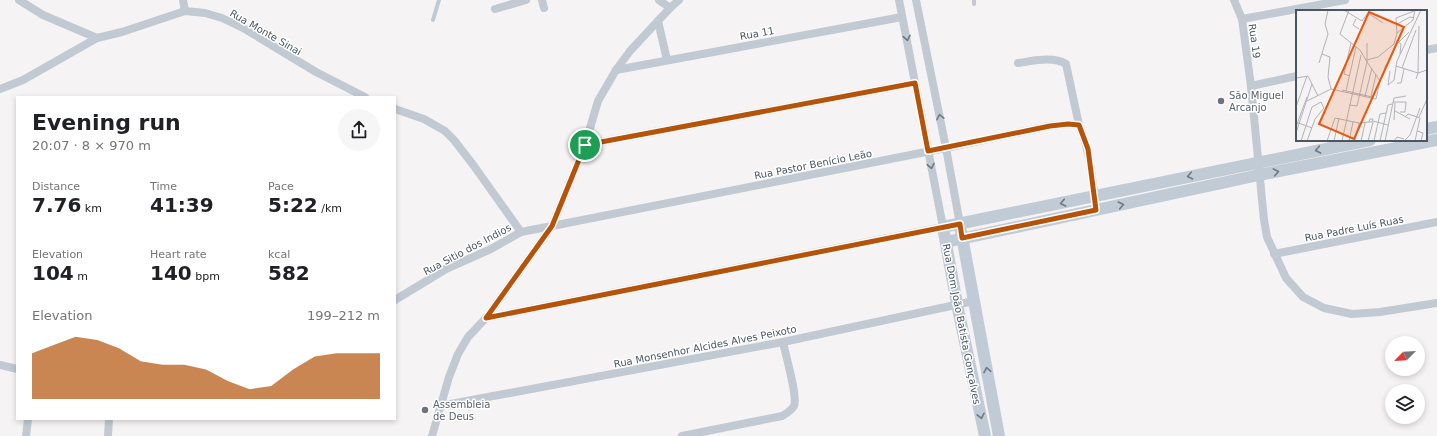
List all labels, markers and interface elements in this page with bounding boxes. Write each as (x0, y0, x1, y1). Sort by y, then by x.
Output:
street label: Rua Monte Sinai (228, 7, 304, 57)
inset map (1296, 10, 1427, 141)
street label: Rua 19 (1247, 23, 1262, 59)
street label: Rua 11 (739, 25, 775, 42)
one-way arrow (902, 35, 910, 41)
place label: São Miguel Arcanjo (1229, 90, 1284, 113)
marker: São Miguel Arcanjo (1216, 96, 1226, 106)
button: share (338, 109, 380, 151)
text: Evening run (32, 110, 181, 135)
one-way arrow (936, 114, 944, 120)
pin (568, 128, 602, 162)
icon: arrive (574, 134, 596, 156)
text: 20:07 · 8 × 970 m (32, 138, 151, 153)
one-way arrow (1315, 146, 1321, 154)
street label: Rua Pastor Benício Leão (753, 148, 873, 181)
one-way arrow (926, 163, 935, 169)
one-way arrow (1272, 168, 1279, 177)
one-way arrow (1187, 171, 1194, 180)
text: Distance (32, 180, 80, 193)
text: Time (150, 180, 177, 193)
text: Pace (268, 180, 294, 193)
text: 7.76 (32, 193, 81, 217)
text: 41:39 (150, 193, 214, 217)
text: 5:22 (268, 193, 318, 217)
one-way arrow (1060, 198, 1066, 206)
one-way arrow (1118, 201, 1124, 209)
text: km (81, 202, 102, 215)
text: /km (318, 202, 342, 215)
street label: Rua Padre Luís Ruas (1304, 214, 1404, 243)
street label: Rua Sitio dos Indios (421, 222, 513, 277)
street label: Rua Dom João Batista Gonçalves (941, 243, 982, 405)
text: Elevation (32, 248, 83, 261)
text: Heart rate (150, 248, 206, 261)
text: kcal (268, 248, 290, 261)
text: 104 (32, 261, 74, 285)
text: 140 (150, 261, 192, 285)
text: 582 (268, 261, 310, 285)
text: m (74, 270, 88, 283)
text: bpm (192, 270, 220, 283)
text: Elevation (32, 308, 92, 323)
text: 199–212 m (307, 308, 380, 323)
street label: Rua Monsenhor Alcides Alves Peixoto (613, 323, 797, 370)
north arrow (1385, 336, 1425, 376)
map controls (1385, 336, 1425, 424)
one-way arrow (983, 367, 992, 373)
button: layers (1385, 384, 1425, 424)
place label: Assembleia de Deus (433, 399, 490, 422)
marker: Assembleia de Deus (420, 405, 430, 415)
one-way arrow (976, 413, 984, 420)

